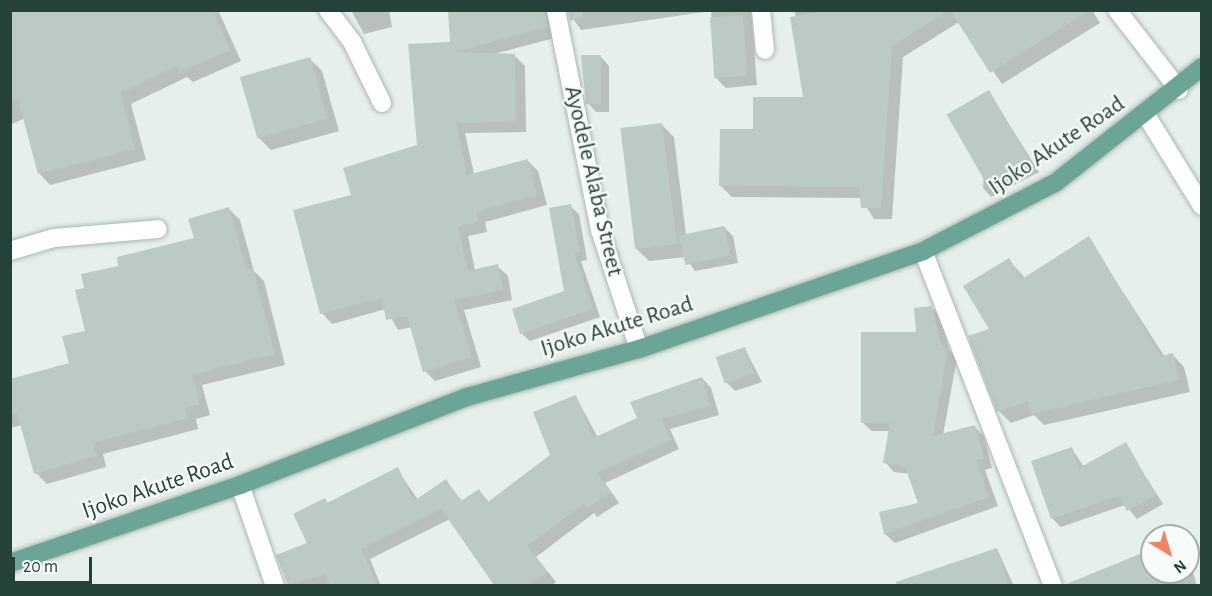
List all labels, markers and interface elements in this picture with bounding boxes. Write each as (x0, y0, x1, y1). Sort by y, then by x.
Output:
street label: Ayodele Alaba Street (557, 83, 629, 279)
street label: Ijoko Akute Road (983, 90, 1131, 202)
street label: Ijoko Akute Road (537, 290, 697, 364)
street label: Ijoko Akute Road (79, 448, 237, 526)
north arrow (1140, 524, 1200, 584)
scale bar (15, 545, 94, 583)
text: N (1171, 557, 1189, 576)
text: 20 m (23, 558, 58, 576)

